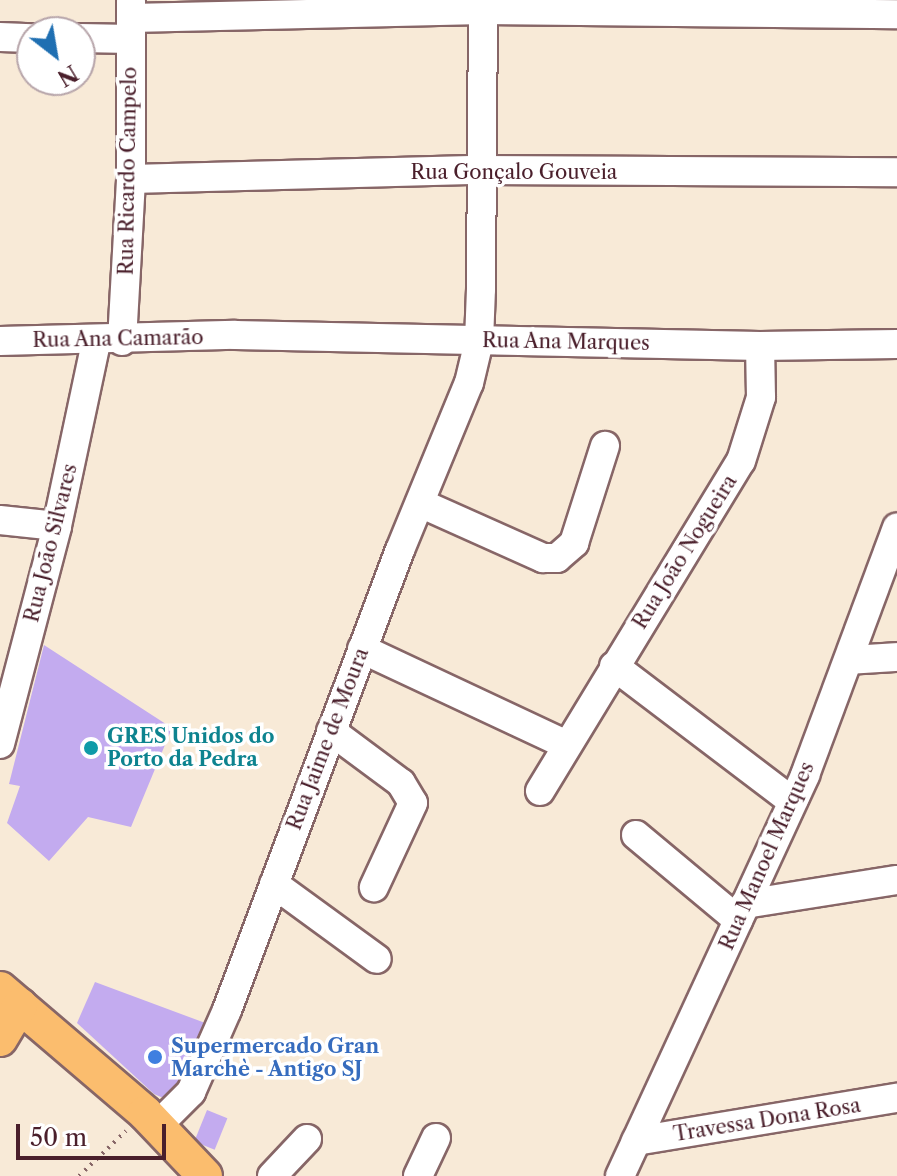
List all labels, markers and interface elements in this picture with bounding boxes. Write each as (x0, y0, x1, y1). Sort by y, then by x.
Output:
north arrow (16, 16, 96, 96)
text: N (52, 59, 83, 92)
street label: Rua Ricardo Campelo (114, 66, 142, 276)
street label: Rua Gonçalo Gouveia (410, 160, 618, 184)
street label: Rua Ana Camarão (32, 325, 204, 353)
street label: Rua Ana Marques (481, 329, 651, 355)
street label: Rua João Silvares (20, 461, 82, 625)
street label: Rua João Nogueira (628, 470, 742, 634)
street label: Rua Jaime de Moura (282, 644, 374, 834)
place label: GRES Unidos do Porto da Pedra (107, 724, 275, 771)
marker: GRES Unidos do Porto da Pedra (82, 739, 100, 757)
street label: Rua Manoel Marques (715, 758, 819, 954)
place label: Supermercado Gran Marchè - Antigo SJ (171, 1034, 379, 1081)
marker: Supermercado Gran Marchè - Antigo SJ (146, 1048, 164, 1066)
street label: Travessa Dona Rosa (671, 1093, 863, 1147)
scale bar (20, 1108, 170, 1158)
text: 50 m (30, 1123, 87, 1152)

